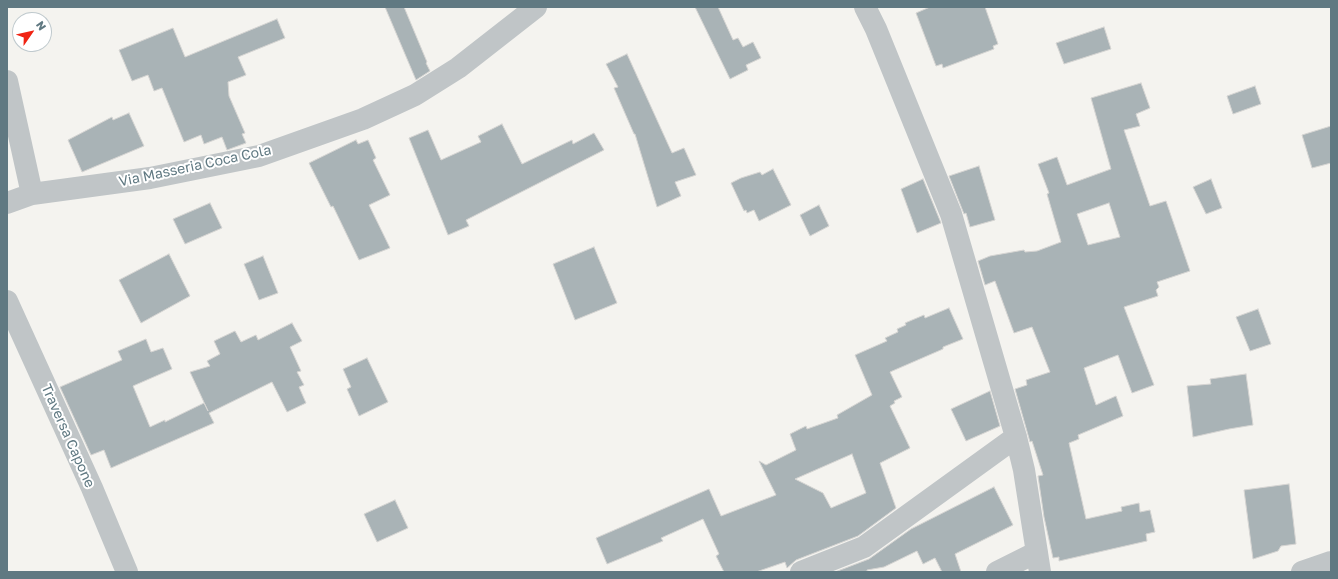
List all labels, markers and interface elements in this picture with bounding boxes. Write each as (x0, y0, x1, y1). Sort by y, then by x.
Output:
north arrow (12, 12, 52, 52)
text: N (34, 18, 49, 33)
street label: Via Masseria Coca Cola (117, 142, 273, 190)
street label: Traversa Capone (38, 382, 98, 490)

